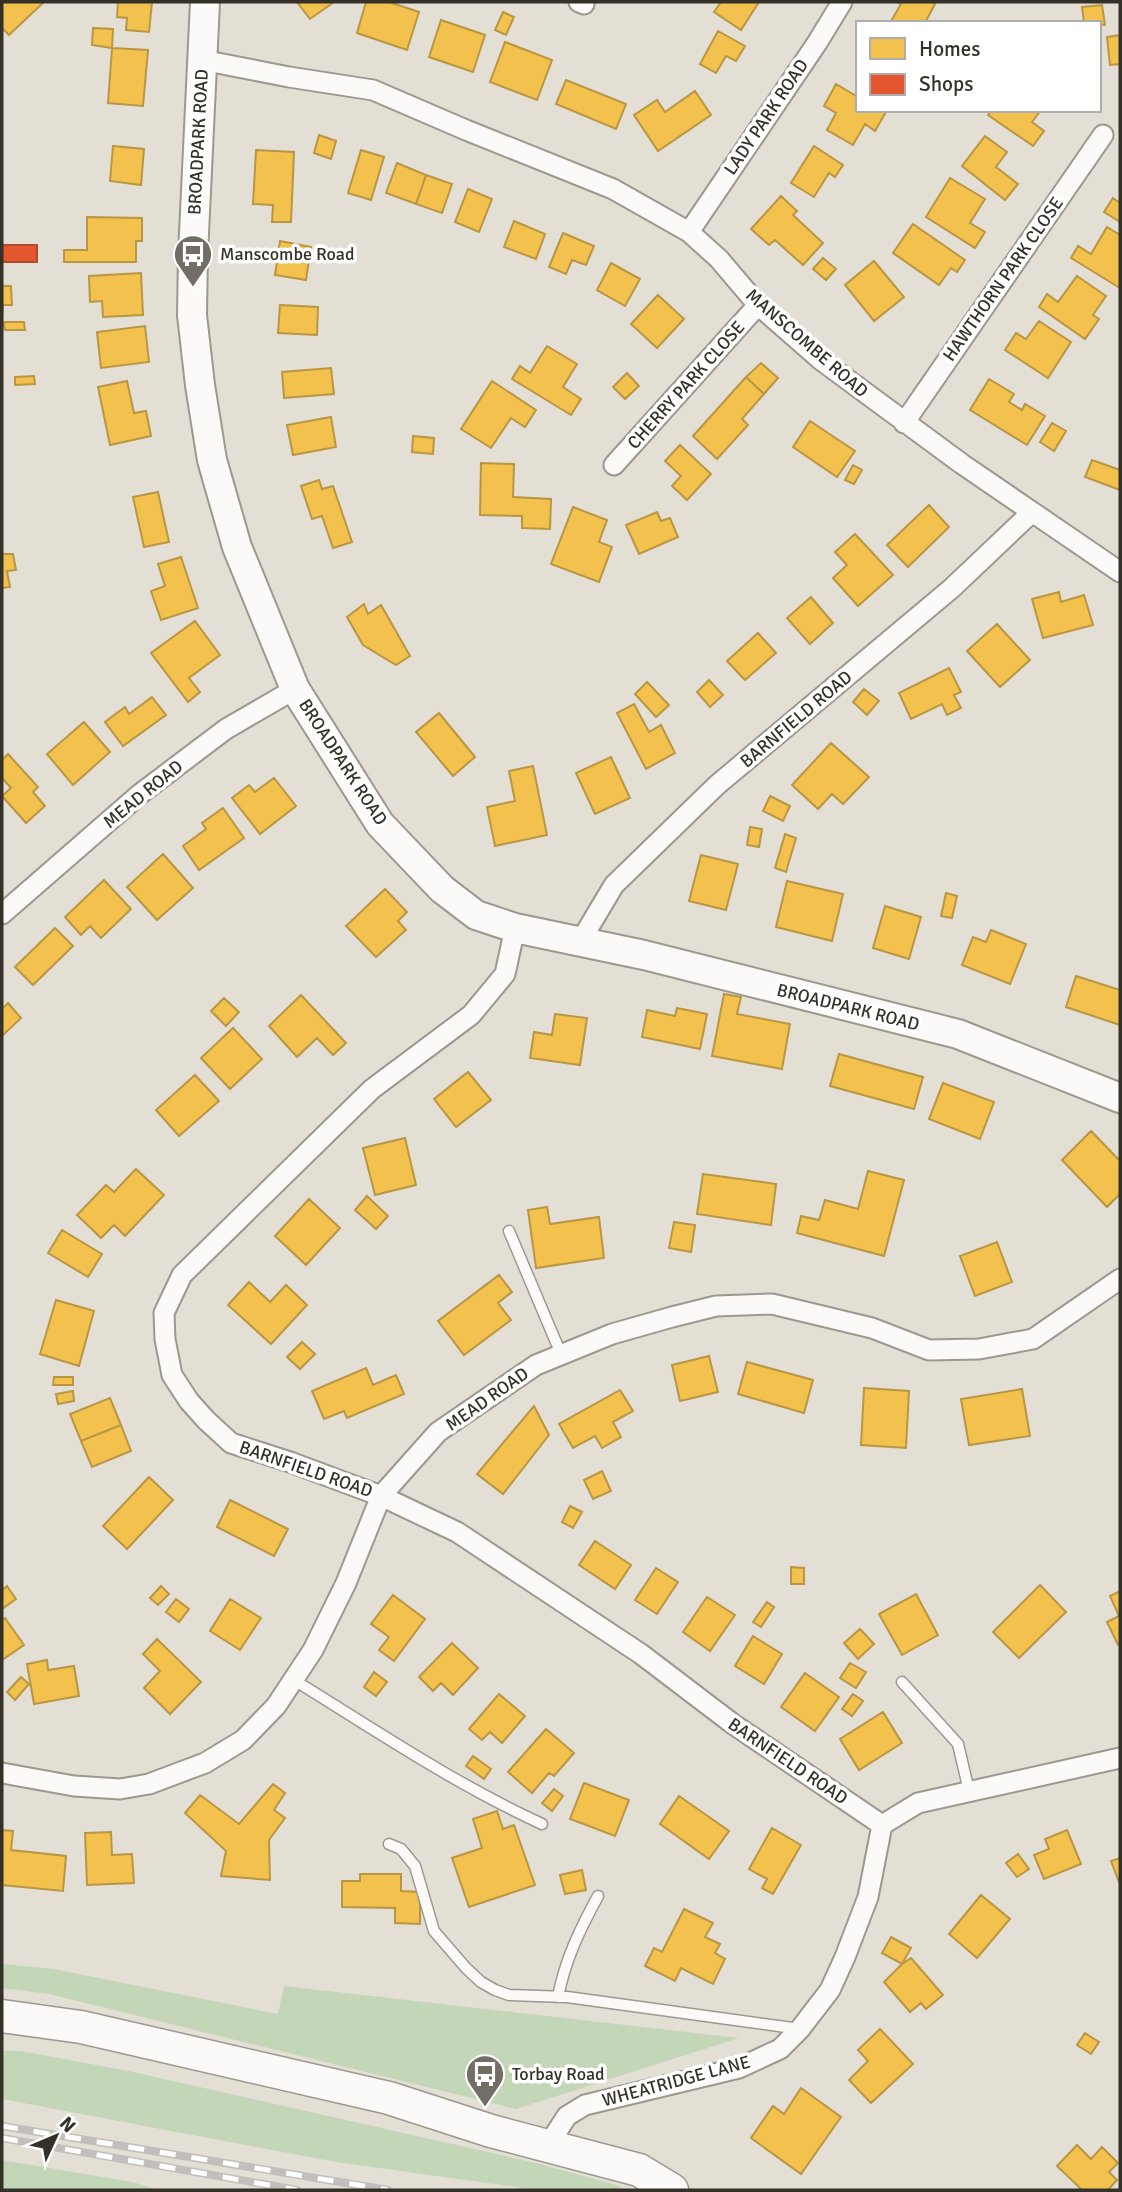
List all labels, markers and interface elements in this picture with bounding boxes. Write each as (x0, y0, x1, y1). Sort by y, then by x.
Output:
legend (856, 21, 1101, 112)
text: Homes (919, 36, 981, 62)
street label: LADY PARK ROAD (719, 55, 813, 179)
street label: BROADPARK ROAD (183, 68, 213, 216)
text: Shops (919, 71, 973, 97)
street label: HAWTHORN PARK CLOSE (938, 193, 1068, 365)
bus stop icon: Manscombe Road (172, 233, 214, 288)
place label: Manscombe Road (220, 243, 354, 265)
street label: MANSCOMBE ROAD (741, 284, 873, 402)
street label: CHERRY PARK CLOSE (623, 316, 749, 454)
street label: BARNFIELD ROAD (736, 666, 856, 772)
street label: BROADPARK ROAD (294, 695, 392, 829)
street label: MEAD ROAD (99, 755, 187, 833)
street label: BROADPARK ROAD (774, 979, 922, 1035)
street label: MEAD ROAD (441, 1362, 533, 1436)
street label: BARNFIELD ROAD (236, 1436, 376, 1502)
street label: BARNFIELD ROAD (724, 1713, 852, 1809)
street label: WHEATRIDGE LANE (599, 2051, 753, 2111)
bus stop icon: Torbay Road (464, 2053, 506, 2108)
place label: Torbay Road (512, 2063, 605, 2085)
north arrow (21, 2101, 91, 2171)
text: N (54, 2112, 81, 2138)

